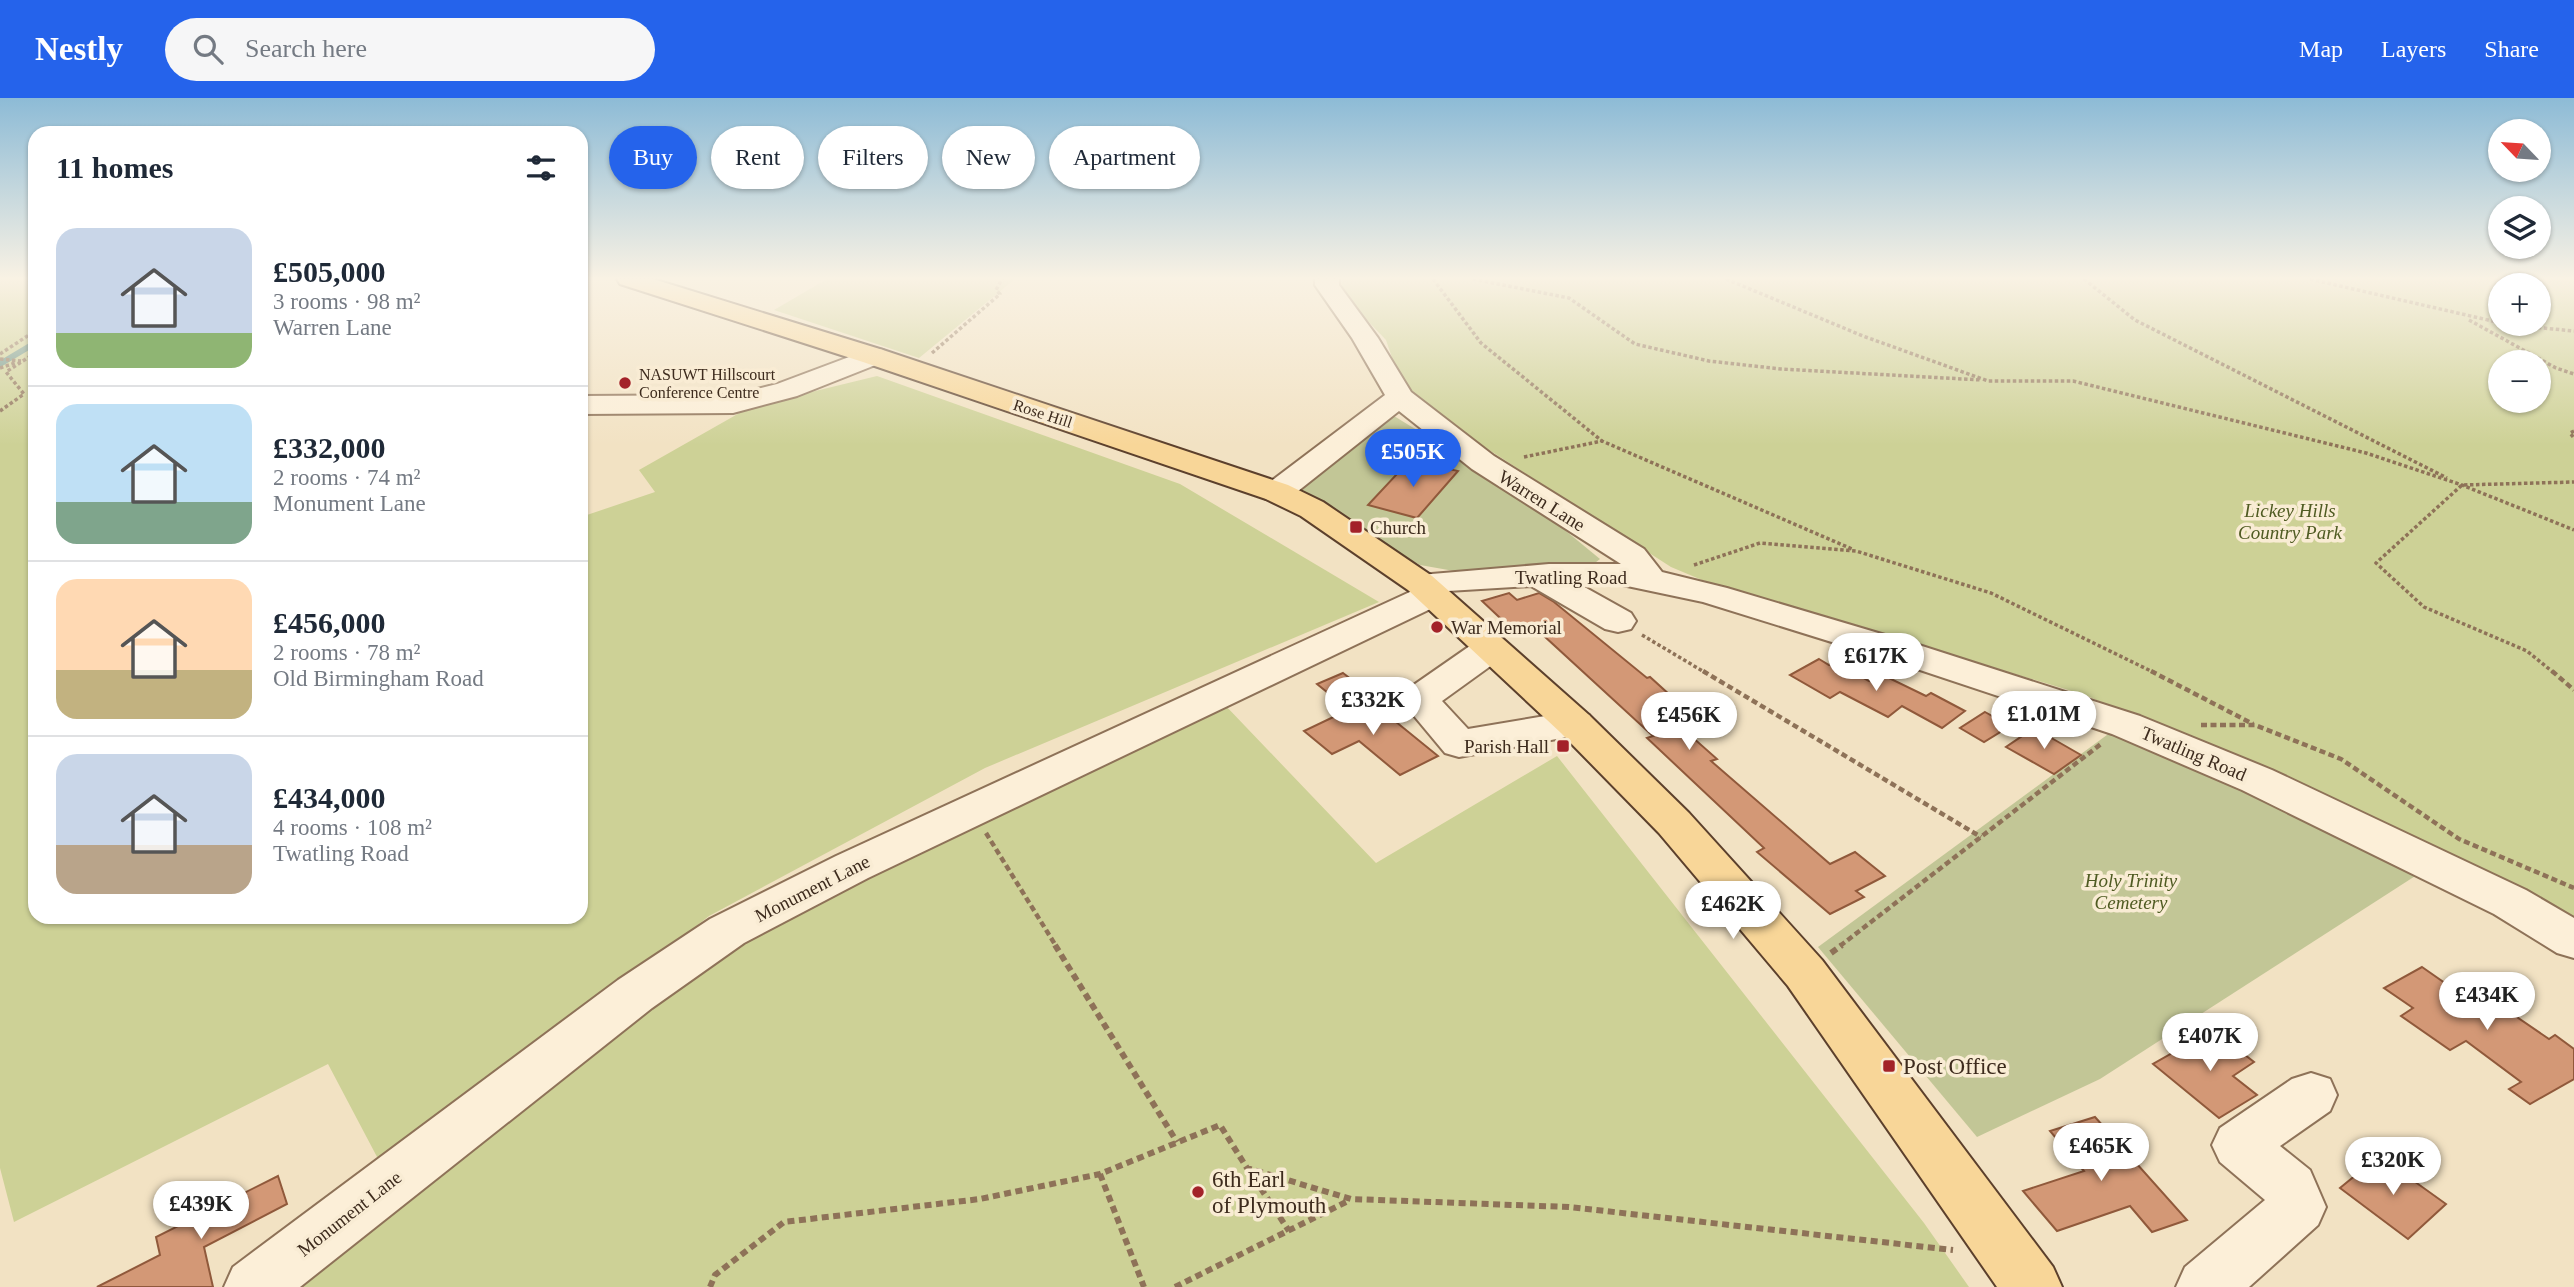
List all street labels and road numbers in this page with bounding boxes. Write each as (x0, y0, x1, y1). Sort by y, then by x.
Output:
street label: Rose Hill (1011, 396, 1075, 431)
street label: Warren Lane (1495, 466, 1589, 535)
street label: Twatling Road (1515, 567, 1628, 588)
street label: Twatling Road (2138, 722, 2250, 785)
street label: Monument Lane (751, 850, 873, 926)
street label: Monument Lane (293, 1166, 405, 1260)

